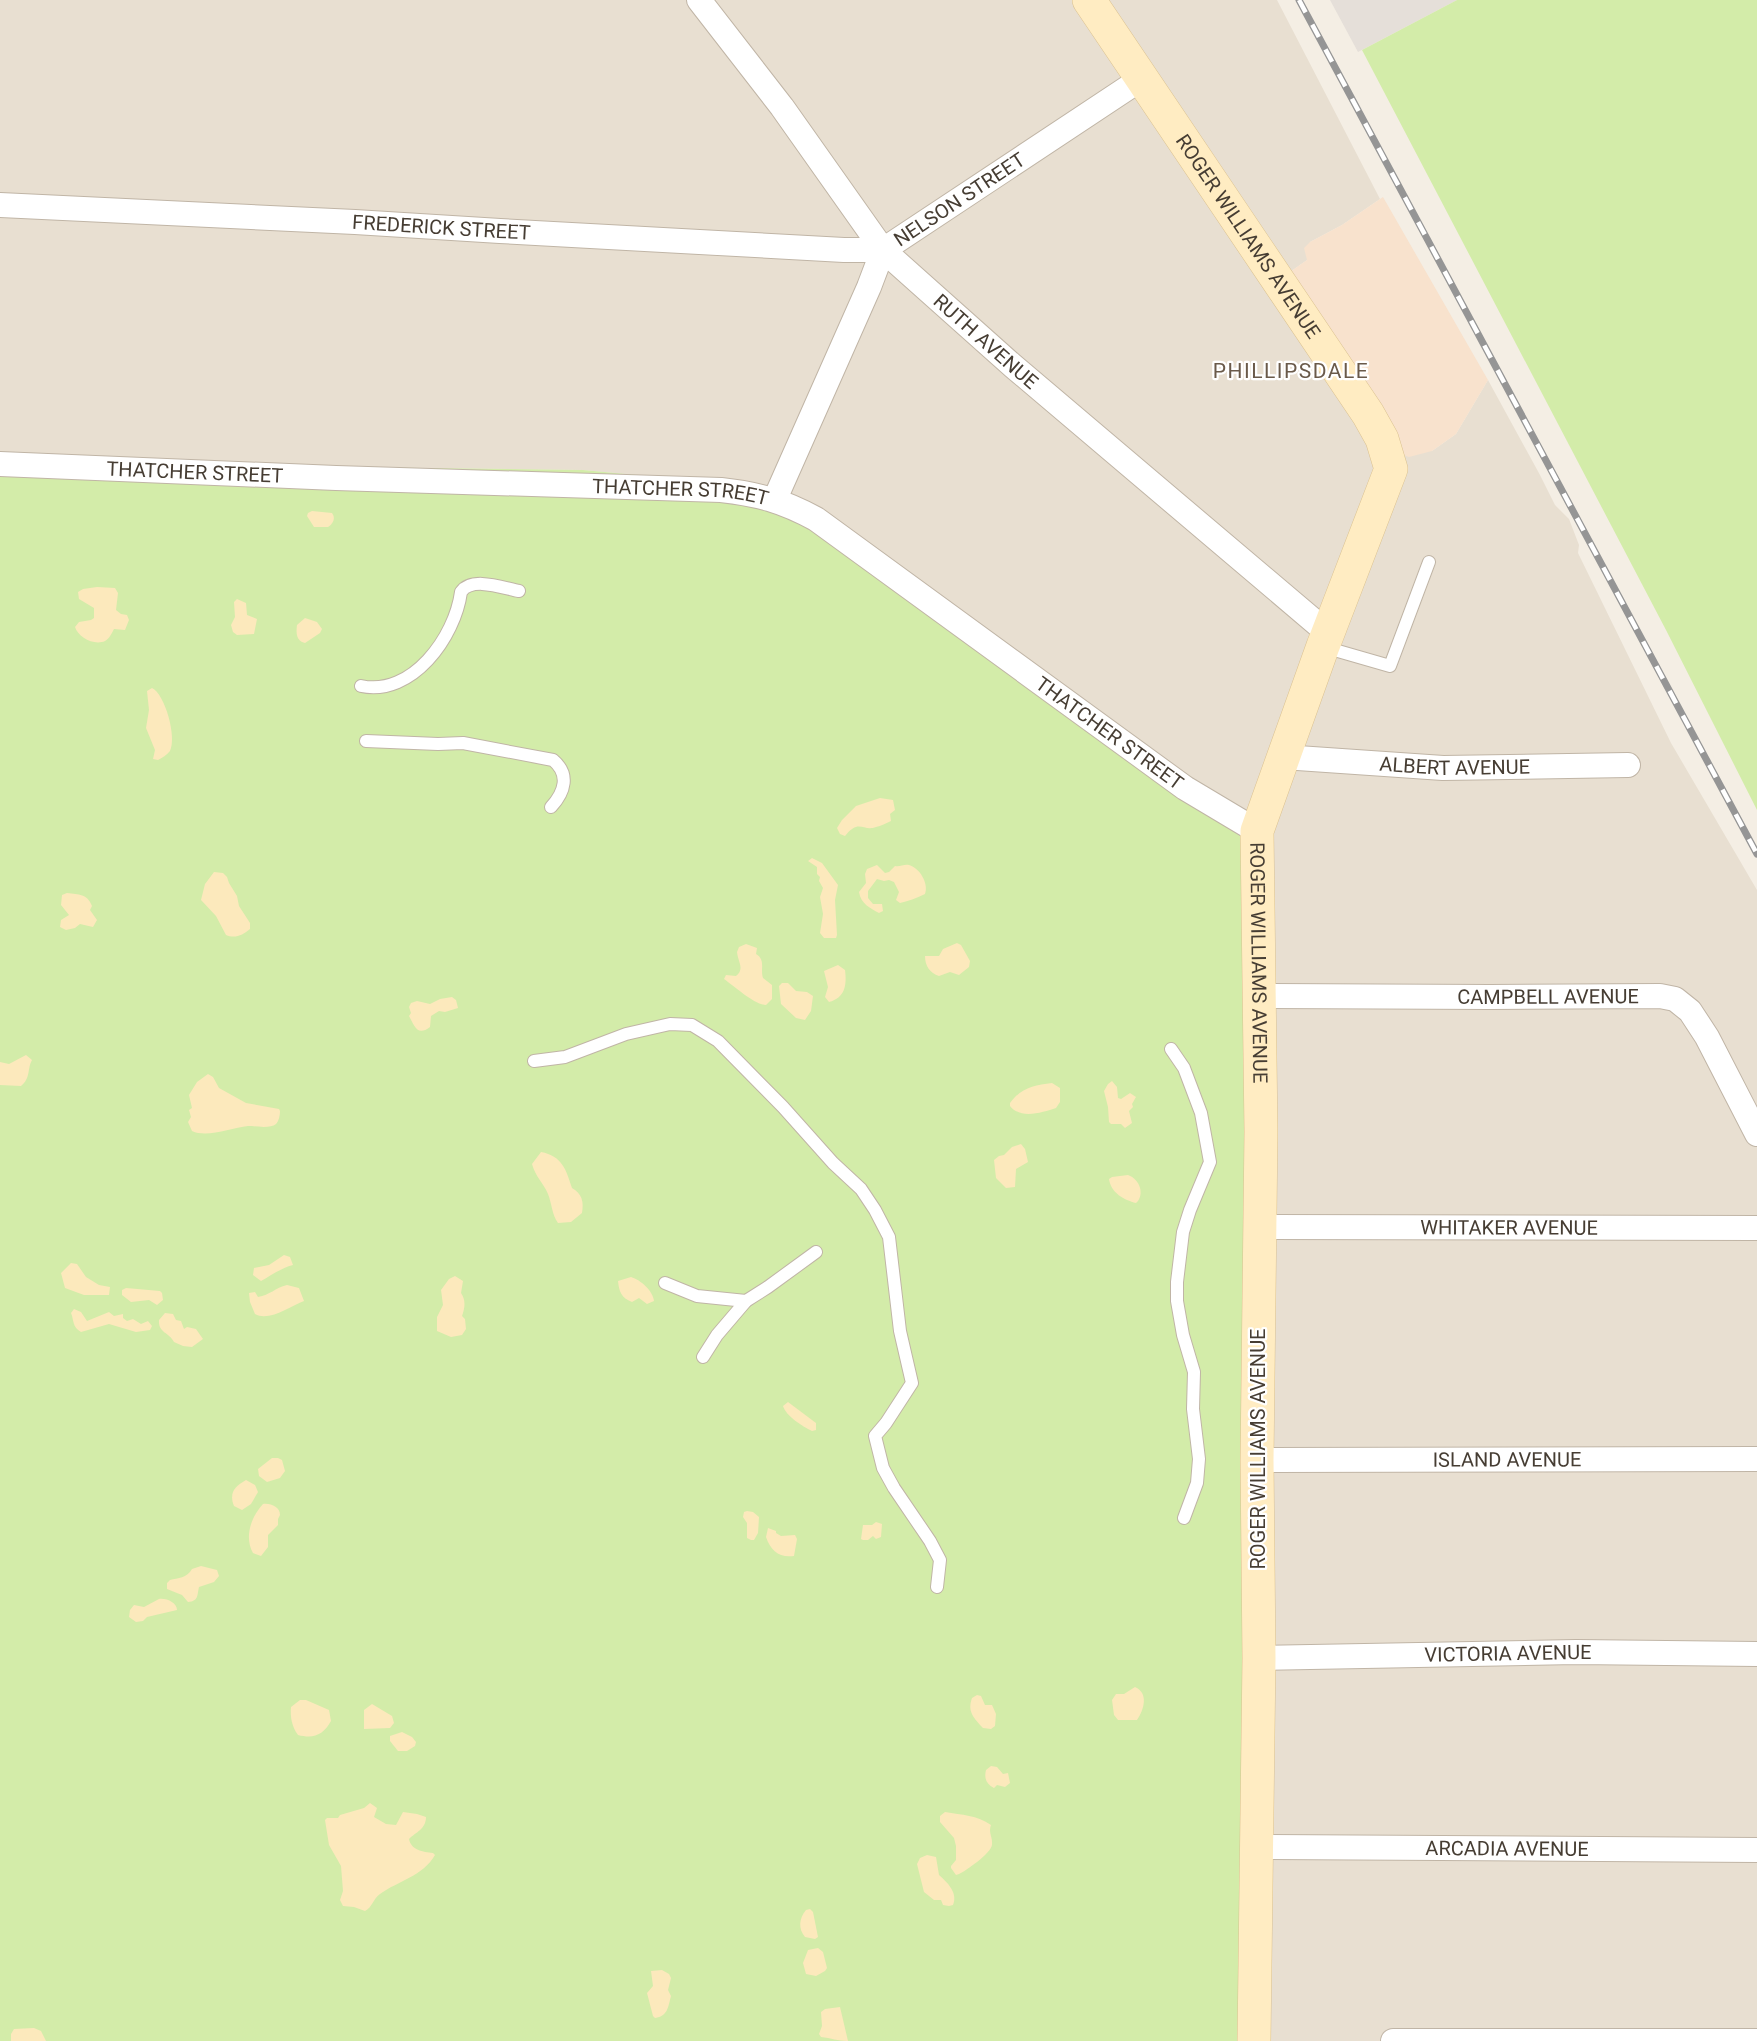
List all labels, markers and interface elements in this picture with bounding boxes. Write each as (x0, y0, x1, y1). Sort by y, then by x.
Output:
street label: ROGER WILLIAMS AVENUE (1171, 130, 1326, 343)
street label: NELSON STREET (889, 147, 1029, 252)
street label: FREDERICK STREET (352, 210, 531, 245)
street label: RUTH AVENUE (929, 289, 1043, 394)
district label: PHILLIPSDALE (1213, 359, 1369, 383)
street label: THATCHER STREET (106, 456, 284, 488)
street label: THATCHER STREET (592, 474, 771, 510)
street label: THATCHER STREET (1031, 671, 1188, 795)
street label: ALBERT AVENUE (1379, 752, 1530, 780)
street label: ROGER WILLIAMS AVENUE (1245, 842, 1272, 1083)
street label: CAMPBELL AVENUE (1457, 984, 1639, 1009)
street label: WHITAKER AVENUE (1420, 1215, 1598, 1240)
street label: ROGER WILLIAMS AVENUE (1246, 1329, 1270, 1569)
street label: ISLAND AVENUE (1433, 1447, 1581, 1472)
street label: VICTORIA AVENUE (1424, 1640, 1592, 1667)
street label: ARCADIA AVENUE (1425, 1836, 1589, 1861)

